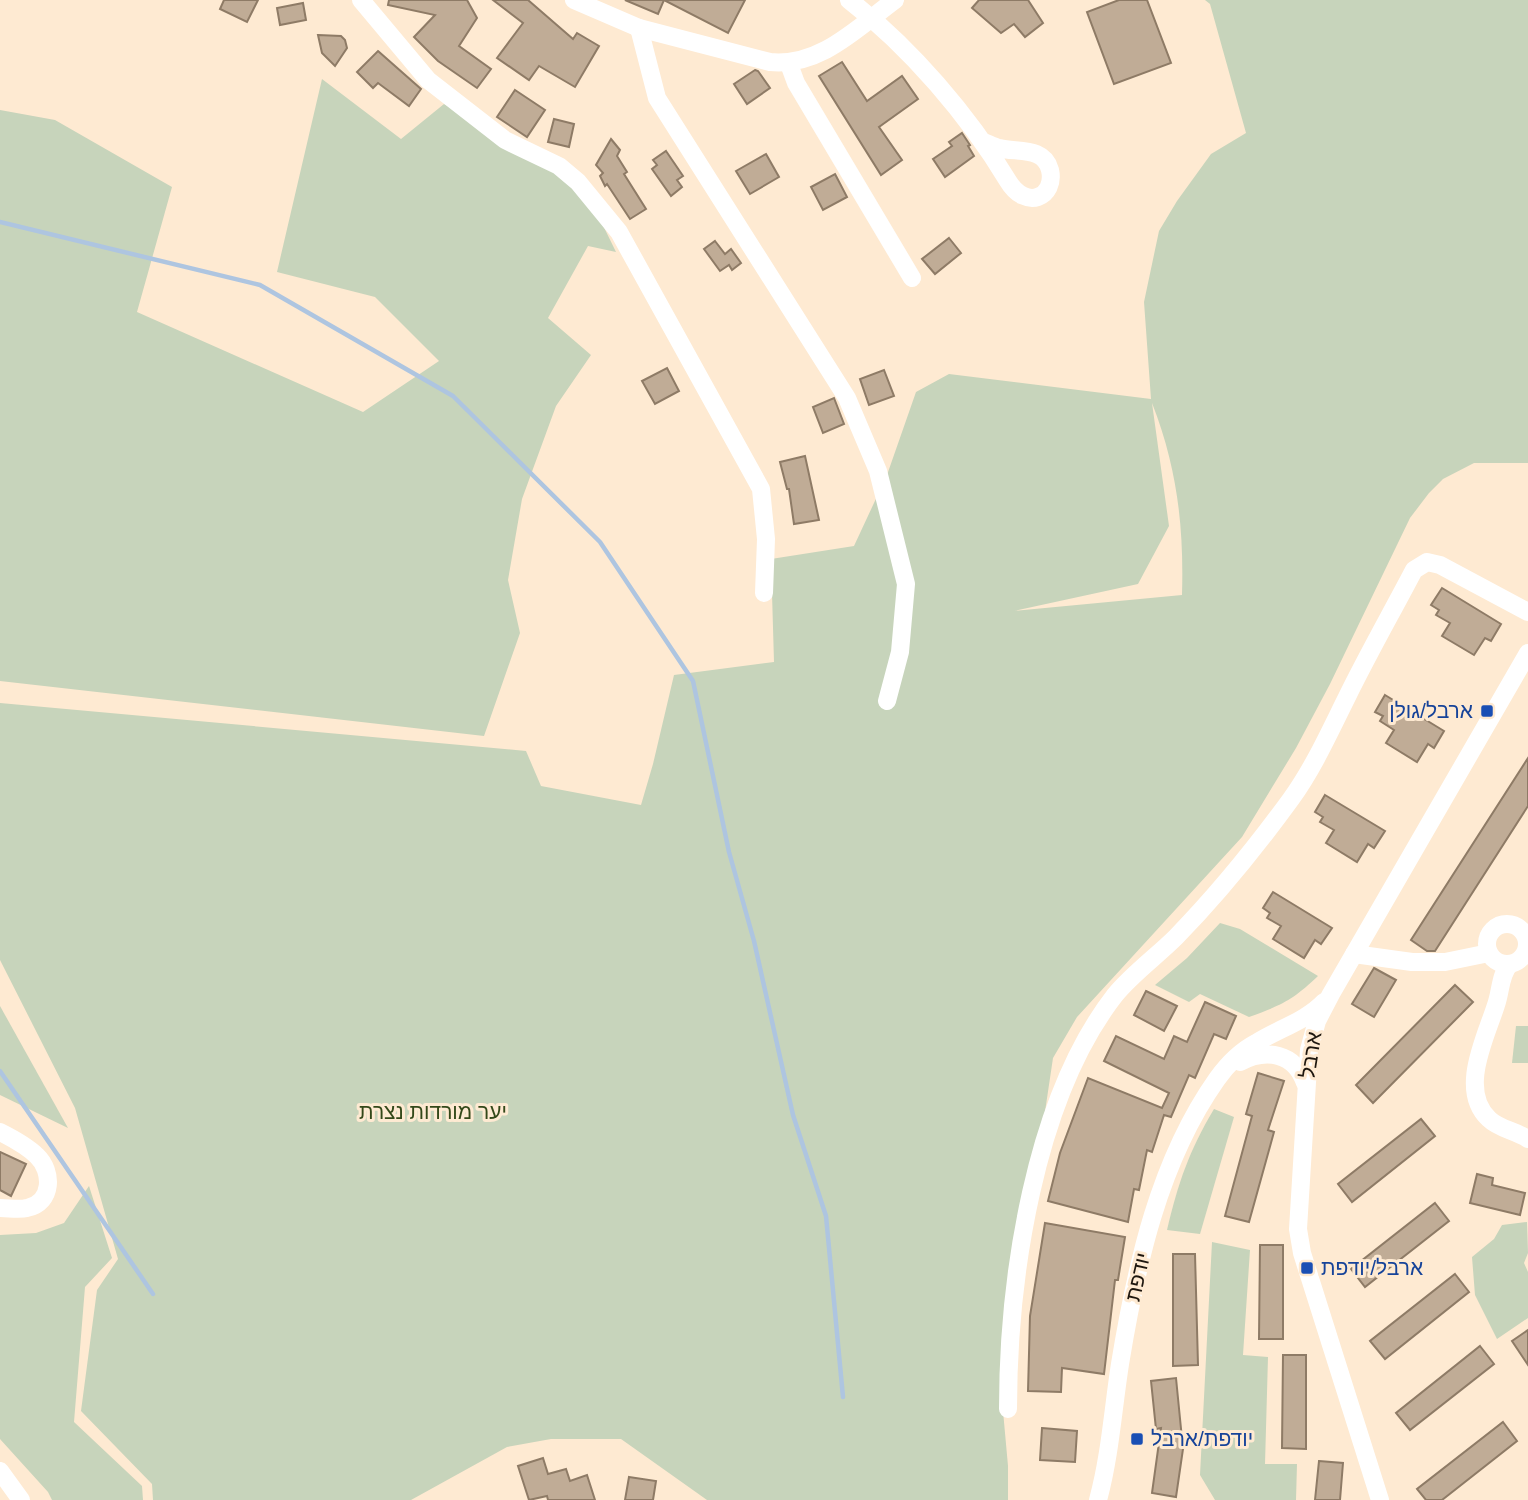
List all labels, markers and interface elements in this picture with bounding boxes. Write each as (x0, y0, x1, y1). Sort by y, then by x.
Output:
place label: ארבל/גולן (1389, 699, 1473, 722)
marker: ארבל/גולן (1479, 703, 1495, 719)
street label: ארבל (1295, 1030, 1326, 1080)
park label: יער מורדות נצרת (359, 1100, 507, 1123)
street label: יודפת (1121, 1250, 1154, 1303)
place label: ארבל/יודפת (1321, 1256, 1423, 1279)
marker: ארבל/יודפת (1299, 1260, 1315, 1276)
place label: יודפת/ארבל (1151, 1427, 1253, 1450)
marker: יודפת/ארבל (1129, 1431, 1145, 1447)

